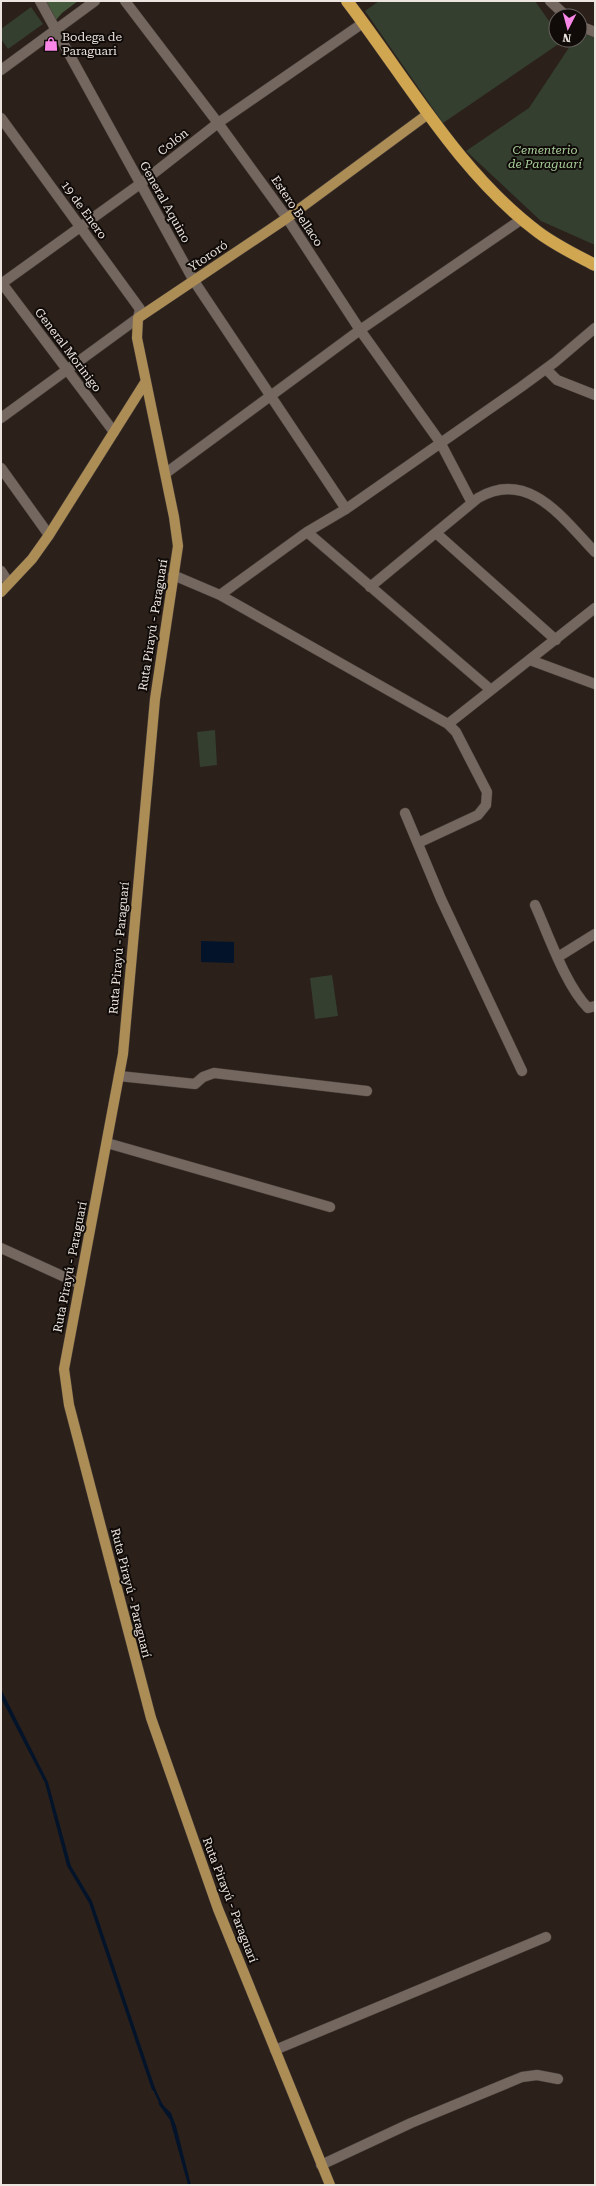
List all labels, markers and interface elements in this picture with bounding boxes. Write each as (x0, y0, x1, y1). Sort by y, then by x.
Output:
north arrow (548, 8, 588, 48)
place label: Bodega de Paraguari (62, 30, 123, 58)
text: N (562, 30, 572, 44)
shop icon: Bodega de Paraguari (43, 36, 59, 52)
street label: Colón (155, 126, 191, 158)
park label: Cementerio de Paraguarí (508, 143, 582, 171)
street label: General Aquino (137, 159, 193, 245)
street label: Estero Bellaco (268, 173, 326, 249)
street label: 19 de Enero (58, 178, 110, 242)
street label: Ytororó (186, 238, 230, 274)
street label: General Morinigo (32, 305, 104, 395)
street label: Ruta Pirayú - Paraguarí (136, 558, 170, 692)
street label: Ruta Pirayú - Paraguarí (106, 881, 132, 1015)
street label: Ruta Pirayú - Paraguarí (50, 1200, 90, 1334)
street label: Ruta Pirayú - Paraguarí (108, 1527, 154, 1659)
street label: Ruta Pirayú - Paraguarí (200, 1835, 260, 1965)

